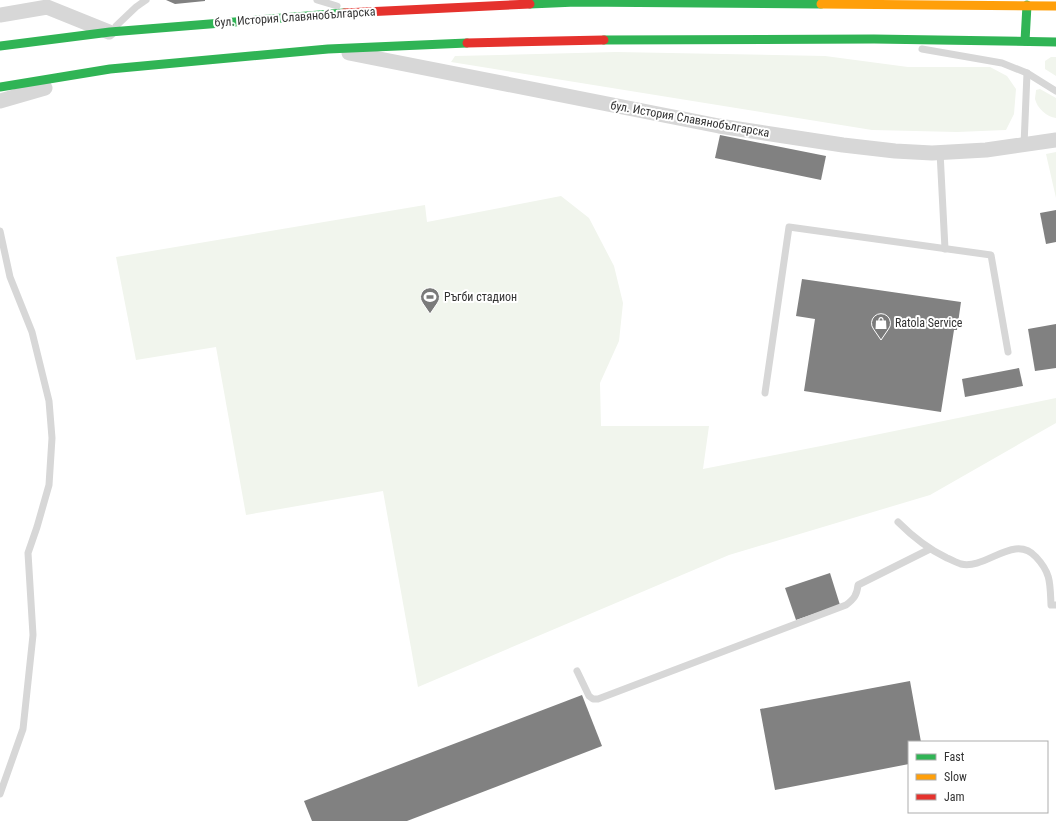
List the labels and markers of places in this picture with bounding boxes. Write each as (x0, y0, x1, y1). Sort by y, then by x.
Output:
sports icon: Ръгби стадион (419, 286, 441, 314)
place label: Ръгби стадион (444, 290, 517, 304)
shop icon: Ratola Service (870, 312, 892, 340)
place label: Ratola Service (895, 316, 963, 330)

